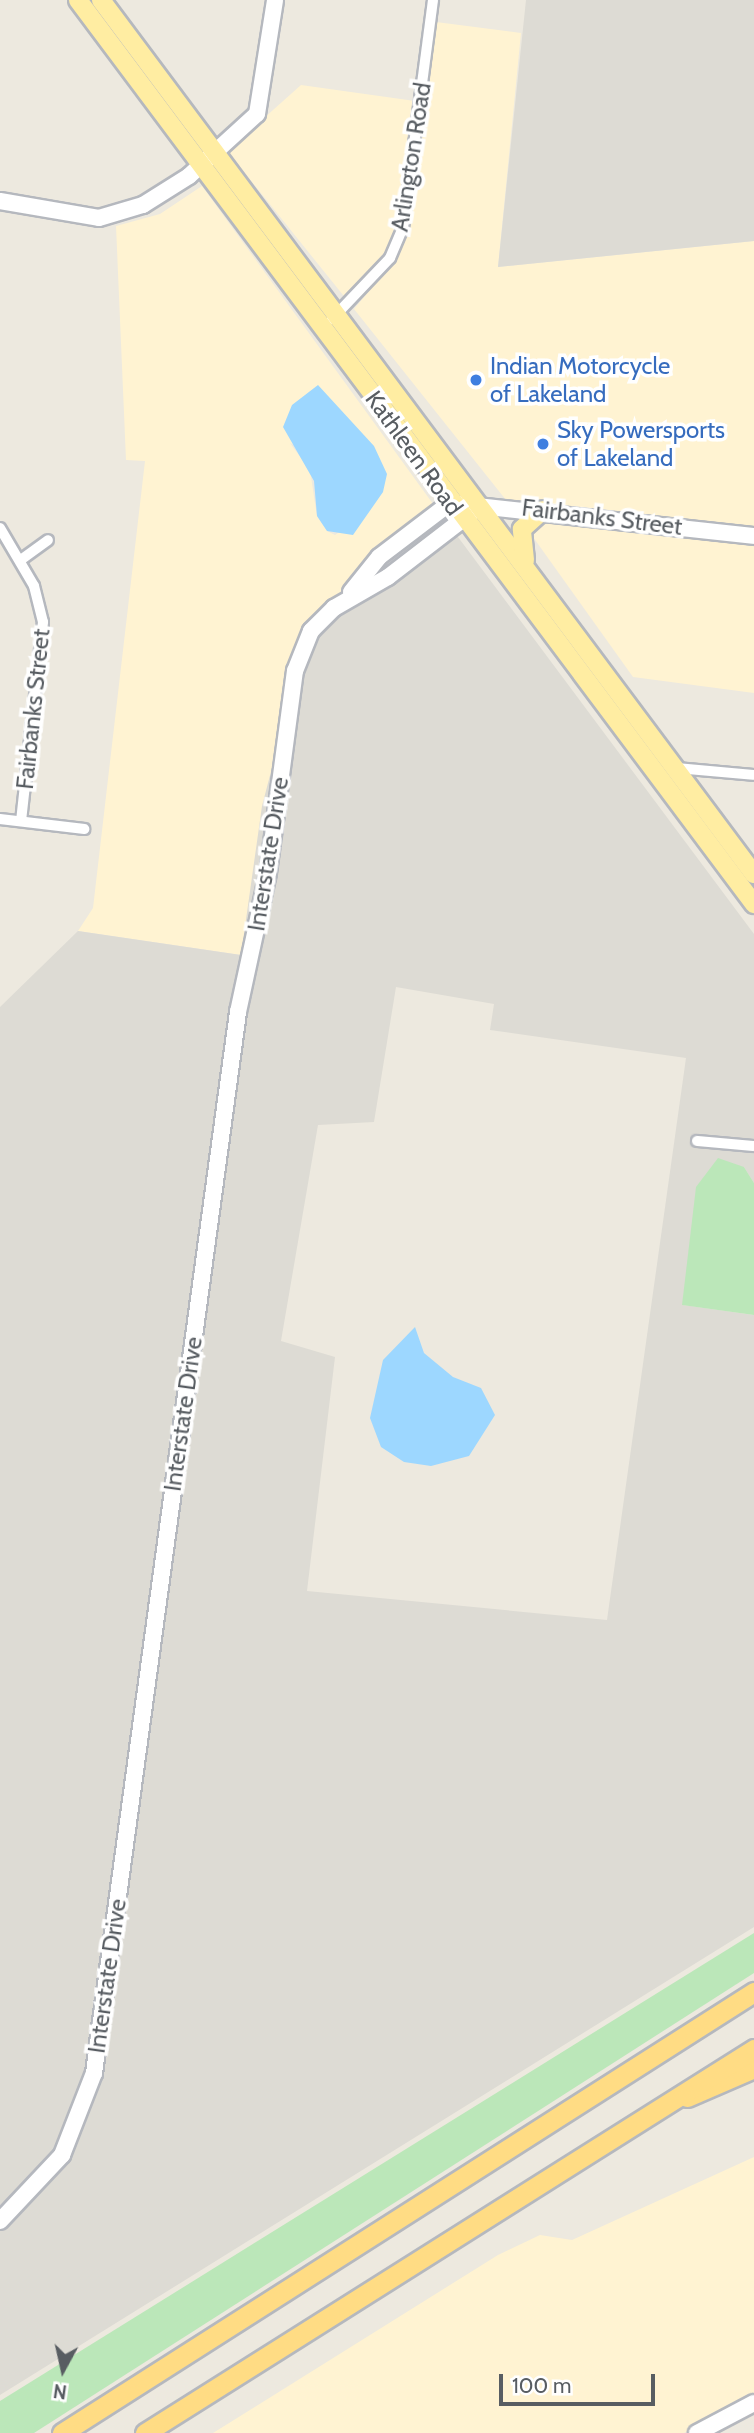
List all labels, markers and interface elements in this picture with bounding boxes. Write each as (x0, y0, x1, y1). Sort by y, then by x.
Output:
street label: Arlington Road (385, 80, 437, 234)
place label: Indian Motorcycle of Lakeland (490, 352, 670, 408)
marker: Indian Motorcycle of Lakeland (468, 372, 484, 388)
street label: Kathleen Road (359, 385, 469, 521)
place label: Sky Powersports of Lakeland (557, 416, 725, 472)
marker: Sky Powersports of Lakeland (535, 436, 551, 452)
street label: Fairbanks Street (520, 493, 684, 541)
street label: Fairbanks Street (10, 627, 56, 791)
street label: Interstate Drive (242, 775, 294, 933)
street label: Interstate Drive (158, 1335, 208, 1493)
street label: Interstate Drive (82, 1897, 132, 2055)
north arrow (28, 2335, 98, 2405)
scale bar (502, 2360, 658, 2404)
text: 100 m (512, 2373, 571, 2398)
text: N (52, 2379, 68, 2404)

